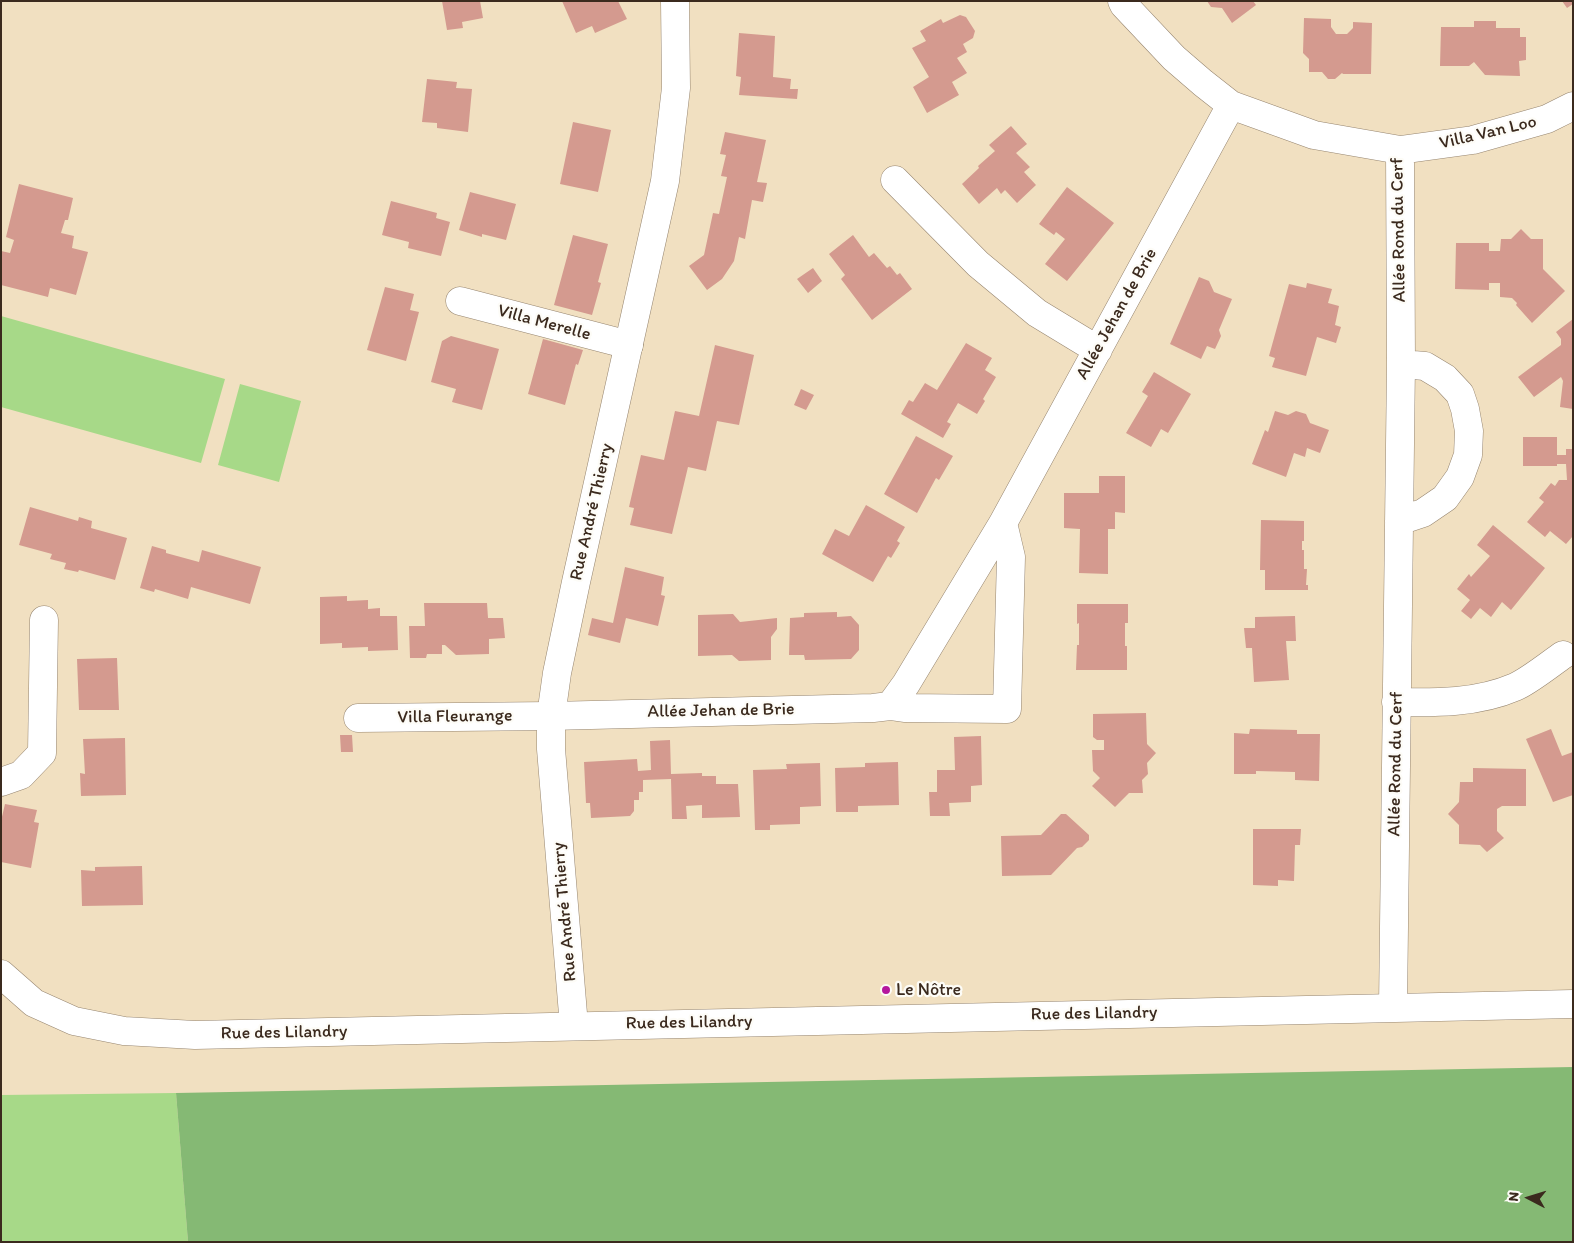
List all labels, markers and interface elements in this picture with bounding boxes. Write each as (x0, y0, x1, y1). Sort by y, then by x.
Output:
street label: Villa Van Loo (1437, 111, 1539, 155)
street label: Allée Rond du Cerf (1387, 157, 1411, 303)
street label: Allée Jehan de Brie (1072, 245, 1162, 383)
street label: Villa Merelle (495, 300, 593, 346)
street label: Rue André Thierry (566, 441, 618, 583)
street label: Allée Rond du Cerf (1384, 691, 1408, 837)
street label: Allée Jehan de Brie (647, 699, 795, 723)
street label: Villa Fleurange (397, 705, 513, 729)
street label: Rue André Thierry (548, 841, 582, 983)
place label: Le Nôtre (896, 979, 961, 1001)
marker: Le Nôtre (880, 984, 892, 996)
street label: Rue des Lilandry (1031, 1002, 1157, 1026)
street label: Rue des Lilandry (626, 1011, 752, 1035)
street label: Rue des Lilandry (221, 1021, 347, 1045)
north arrow (1504, 1173, 1554, 1223)
text: N (1505, 1191, 1522, 1202)

